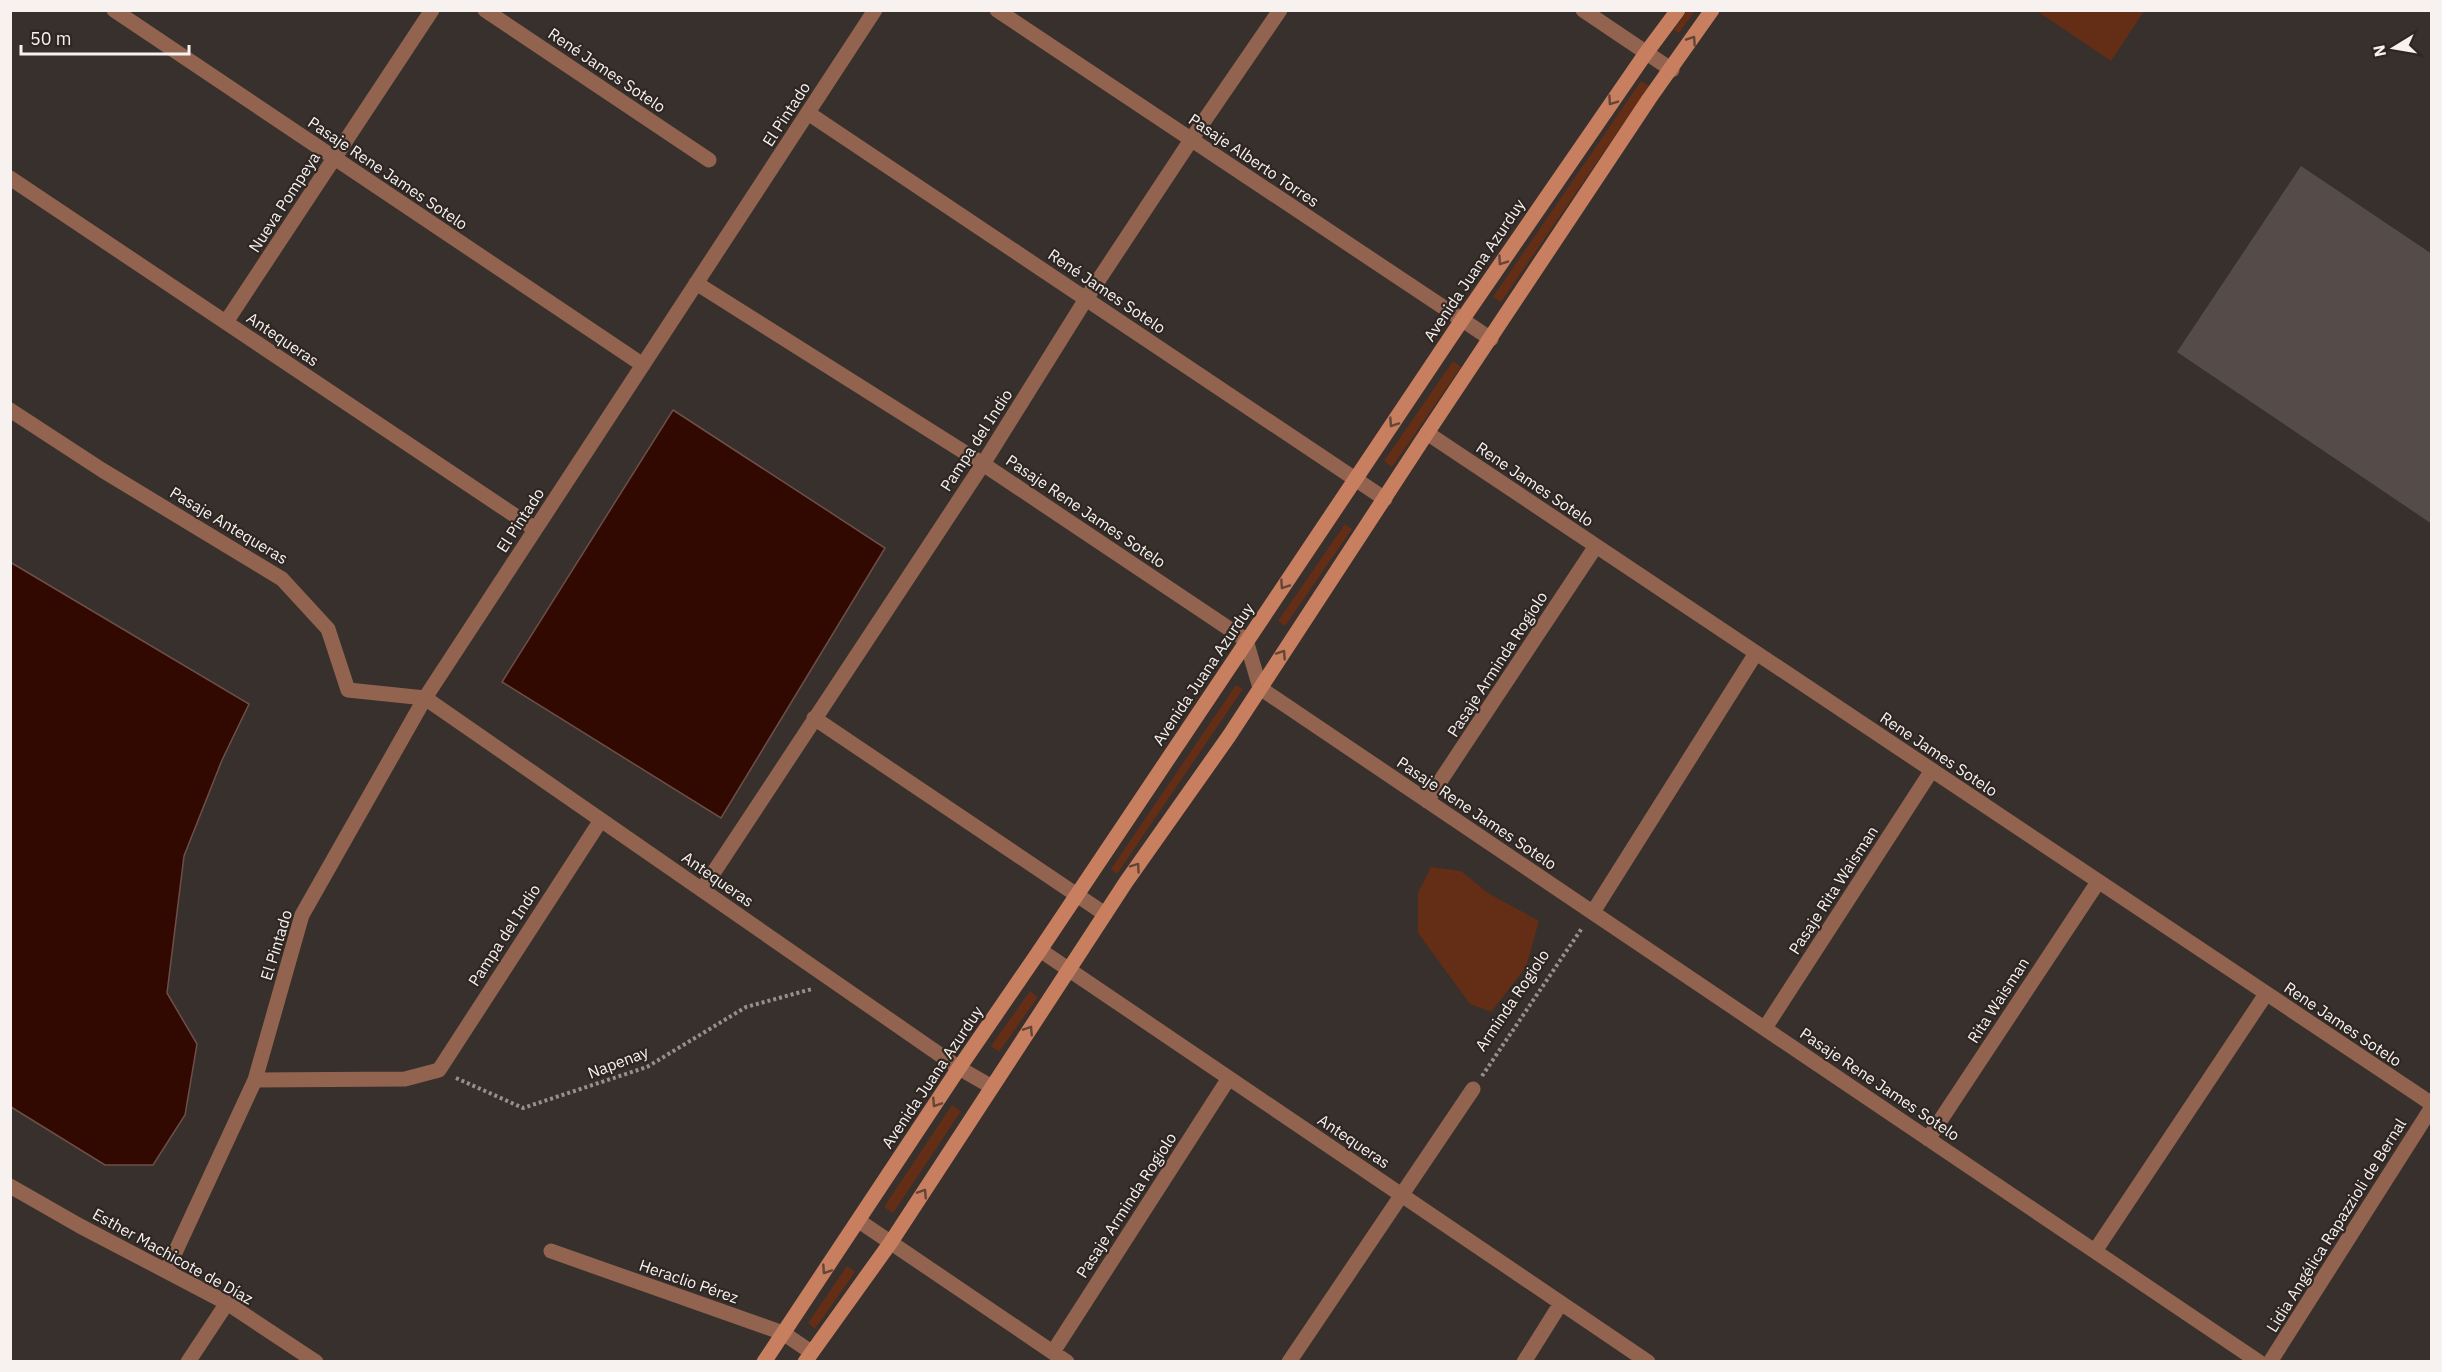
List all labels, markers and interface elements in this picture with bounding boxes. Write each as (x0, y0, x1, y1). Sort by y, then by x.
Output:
scale bar (21, 18, 189, 56)
north arrow (2364, 18, 2424, 78)
street label: René James Sotelo (544, 23, 670, 117)
text: 50 m (30, 27, 72, 50)
one-way arrow (1685, 36, 1696, 47)
text: N (2368, 43, 2390, 58)
street label: El Pintado (758, 78, 814, 150)
one-way arrow (1609, 94, 1620, 105)
street label: Pasaje Alberto Torres (1185, 109, 1323, 211)
street label: Pasaje Rene James Sotelo (304, 112, 472, 234)
street label: Nueva Pompeya (244, 148, 324, 256)
street label: Avenida Juana Azurduy (1419, 195, 1529, 345)
street label: René James Sotelo (1044, 244, 1170, 338)
one-way arrow (1498, 255, 1509, 266)
street label: Antequeras (243, 308, 323, 370)
street label: Pampa del Indio (936, 385, 1016, 495)
one-way arrow (1388, 417, 1400, 427)
street label: Rene James Sotelo (1472, 437, 1598, 531)
street label: Pasaje Rene James Sotelo (1002, 450, 1170, 572)
street label: Pasaje Antequeras (166, 482, 292, 568)
street label: El Pintado (492, 484, 548, 556)
one-way arrow (1280, 578, 1291, 589)
street label: Pasaje Arminda Rogiolo (1442, 587, 1552, 741)
street label: Avenida Juana Azurduy (1148, 599, 1258, 749)
one-way arrow (1275, 650, 1286, 661)
street label: Rene James Sotelo (1876, 707, 2002, 801)
street label: Pasaje Rene James Sotelo (1393, 752, 1561, 874)
street label: Pasaje Rita Waisman (1784, 822, 1882, 958)
street label: Antequeras (678, 847, 758, 911)
one-way arrow (1129, 863, 1140, 874)
street label: Pampa del Indio (464, 880, 544, 990)
street label: El Pintado (256, 907, 296, 983)
street label: Arminda Rogiolo (1471, 945, 1553, 1055)
street label: Rita Waisman (1963, 953, 2033, 1047)
street label: Rene James Sotelo (2280, 977, 2406, 1071)
street label: Avenida Juana Azurduy (877, 1002, 987, 1152)
street label: Pasaje Rene James Sotelo (1796, 1023, 1964, 1145)
one-way arrow (1022, 1026, 1033, 1037)
street label: Napenay (585, 1041, 651, 1083)
one-way arrow (932, 1096, 943, 1107)
street label: Antequeras (1314, 1110, 1394, 1172)
street label: Lidia Angélica Rapazzioli de Bernal (2262, 1114, 2410, 1336)
street label: Pasaje Arminda Rogiolo (1071, 1128, 1181, 1282)
one-way arrow (916, 1189, 927, 1200)
street label: Esther Machicote de Díaz (89, 1204, 257, 1308)
street label: Heraclio Pérez (637, 1255, 741, 1307)
one-way arrow (822, 1263, 833, 1274)

